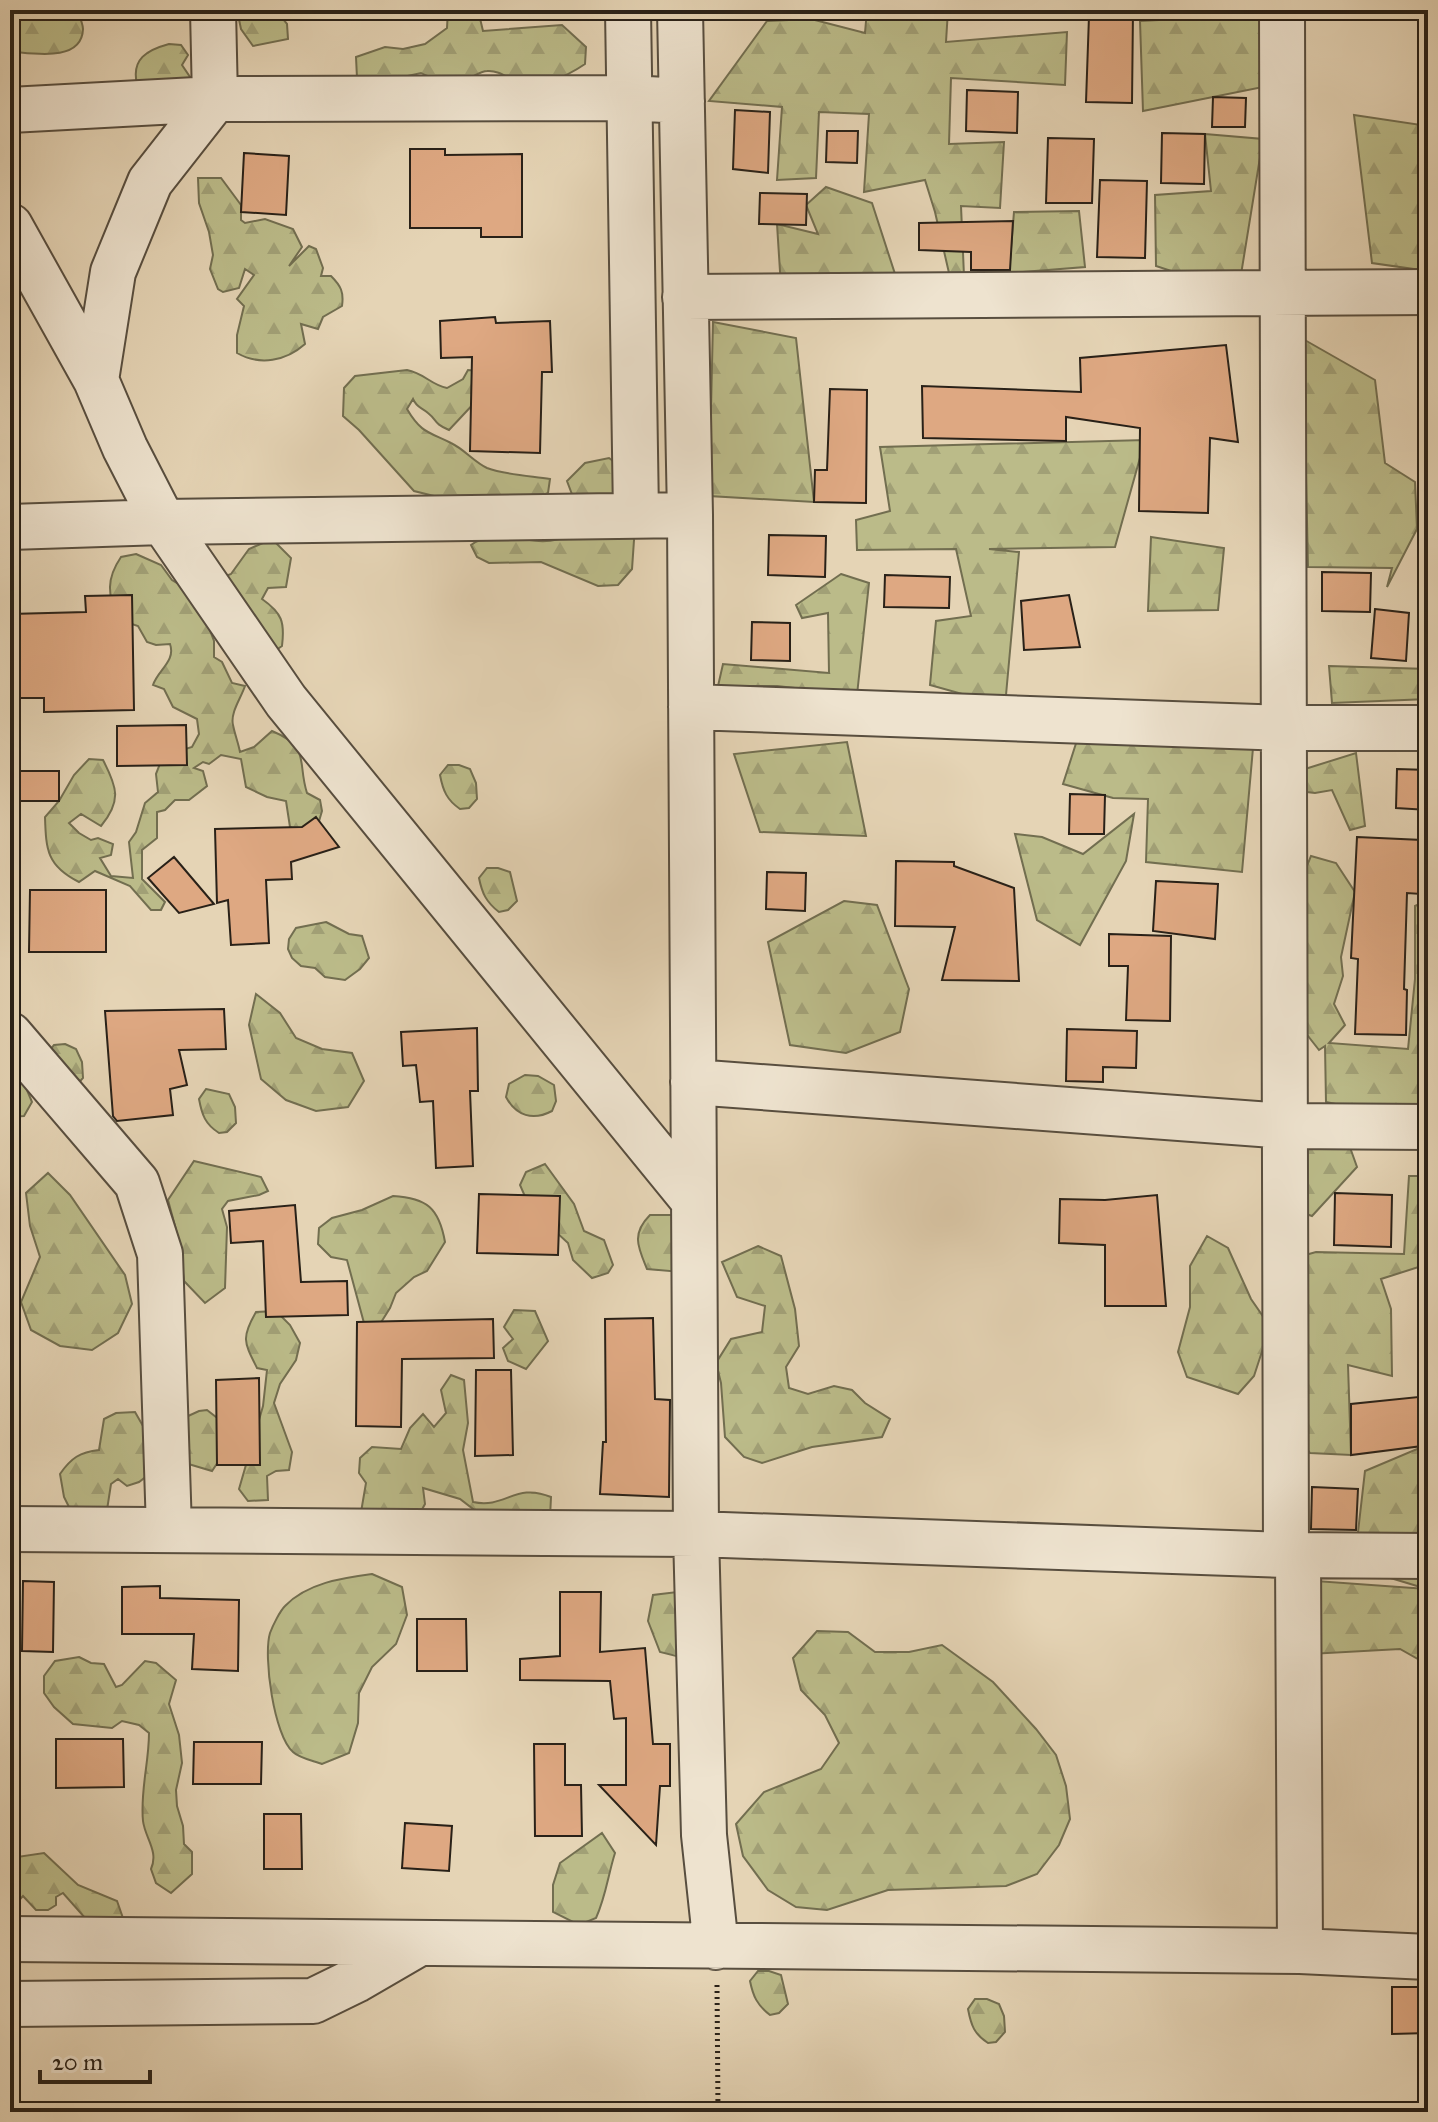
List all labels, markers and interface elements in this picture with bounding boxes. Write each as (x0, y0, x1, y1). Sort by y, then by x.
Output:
scale bar (40, 2034, 150, 2084)
text: 20 m (52, 2047, 103, 2077)

